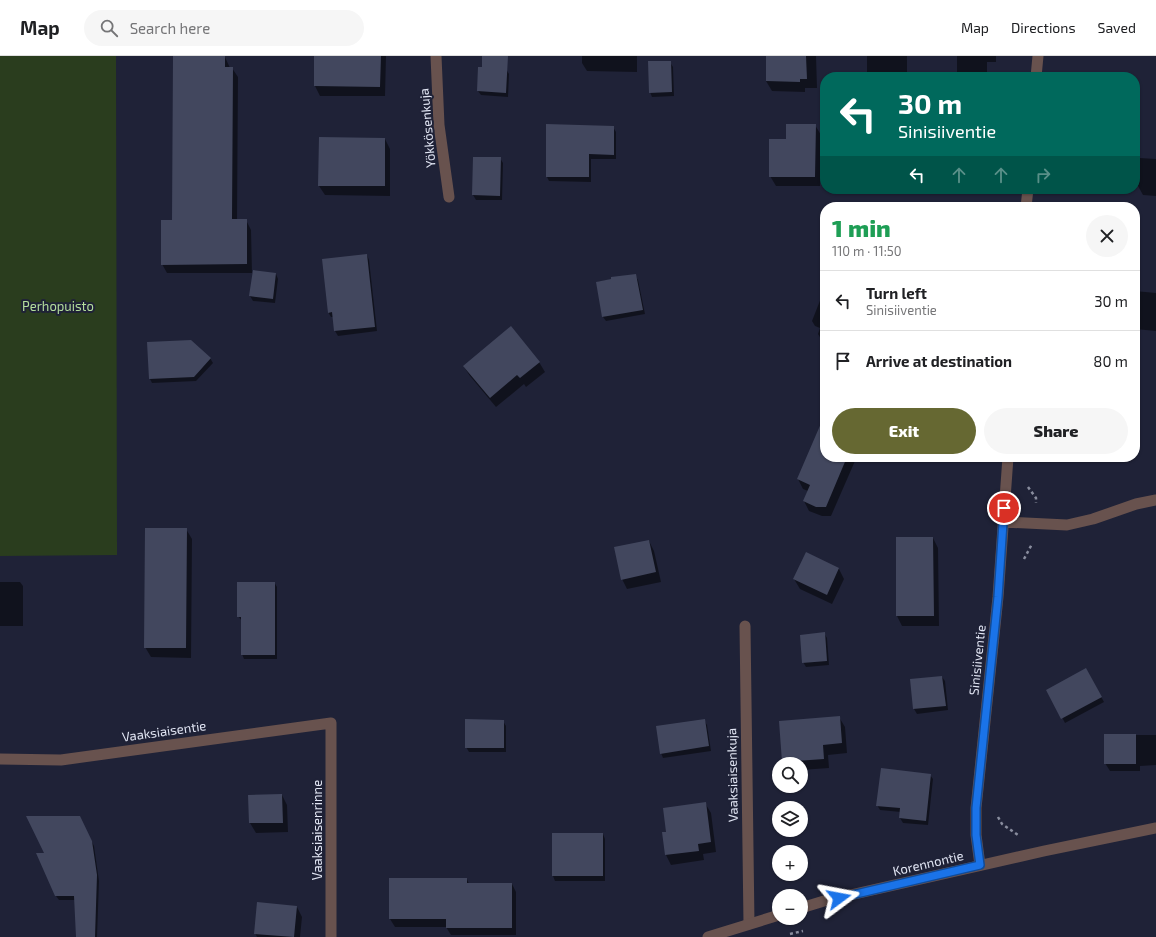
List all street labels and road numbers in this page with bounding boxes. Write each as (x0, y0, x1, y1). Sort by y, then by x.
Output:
street label: Yökkösenkuja (416, 88, 438, 168)
street label: Sinisiiventie (965, 624, 989, 696)
street label: Vaaksiaisentie (121, 717, 207, 745)
street label: Vaaksiaisenkuja (723, 728, 741, 822)
street label: Vaaksiaisenrinne (309, 780, 325, 880)
street label: Korennontie (891, 847, 965, 879)

